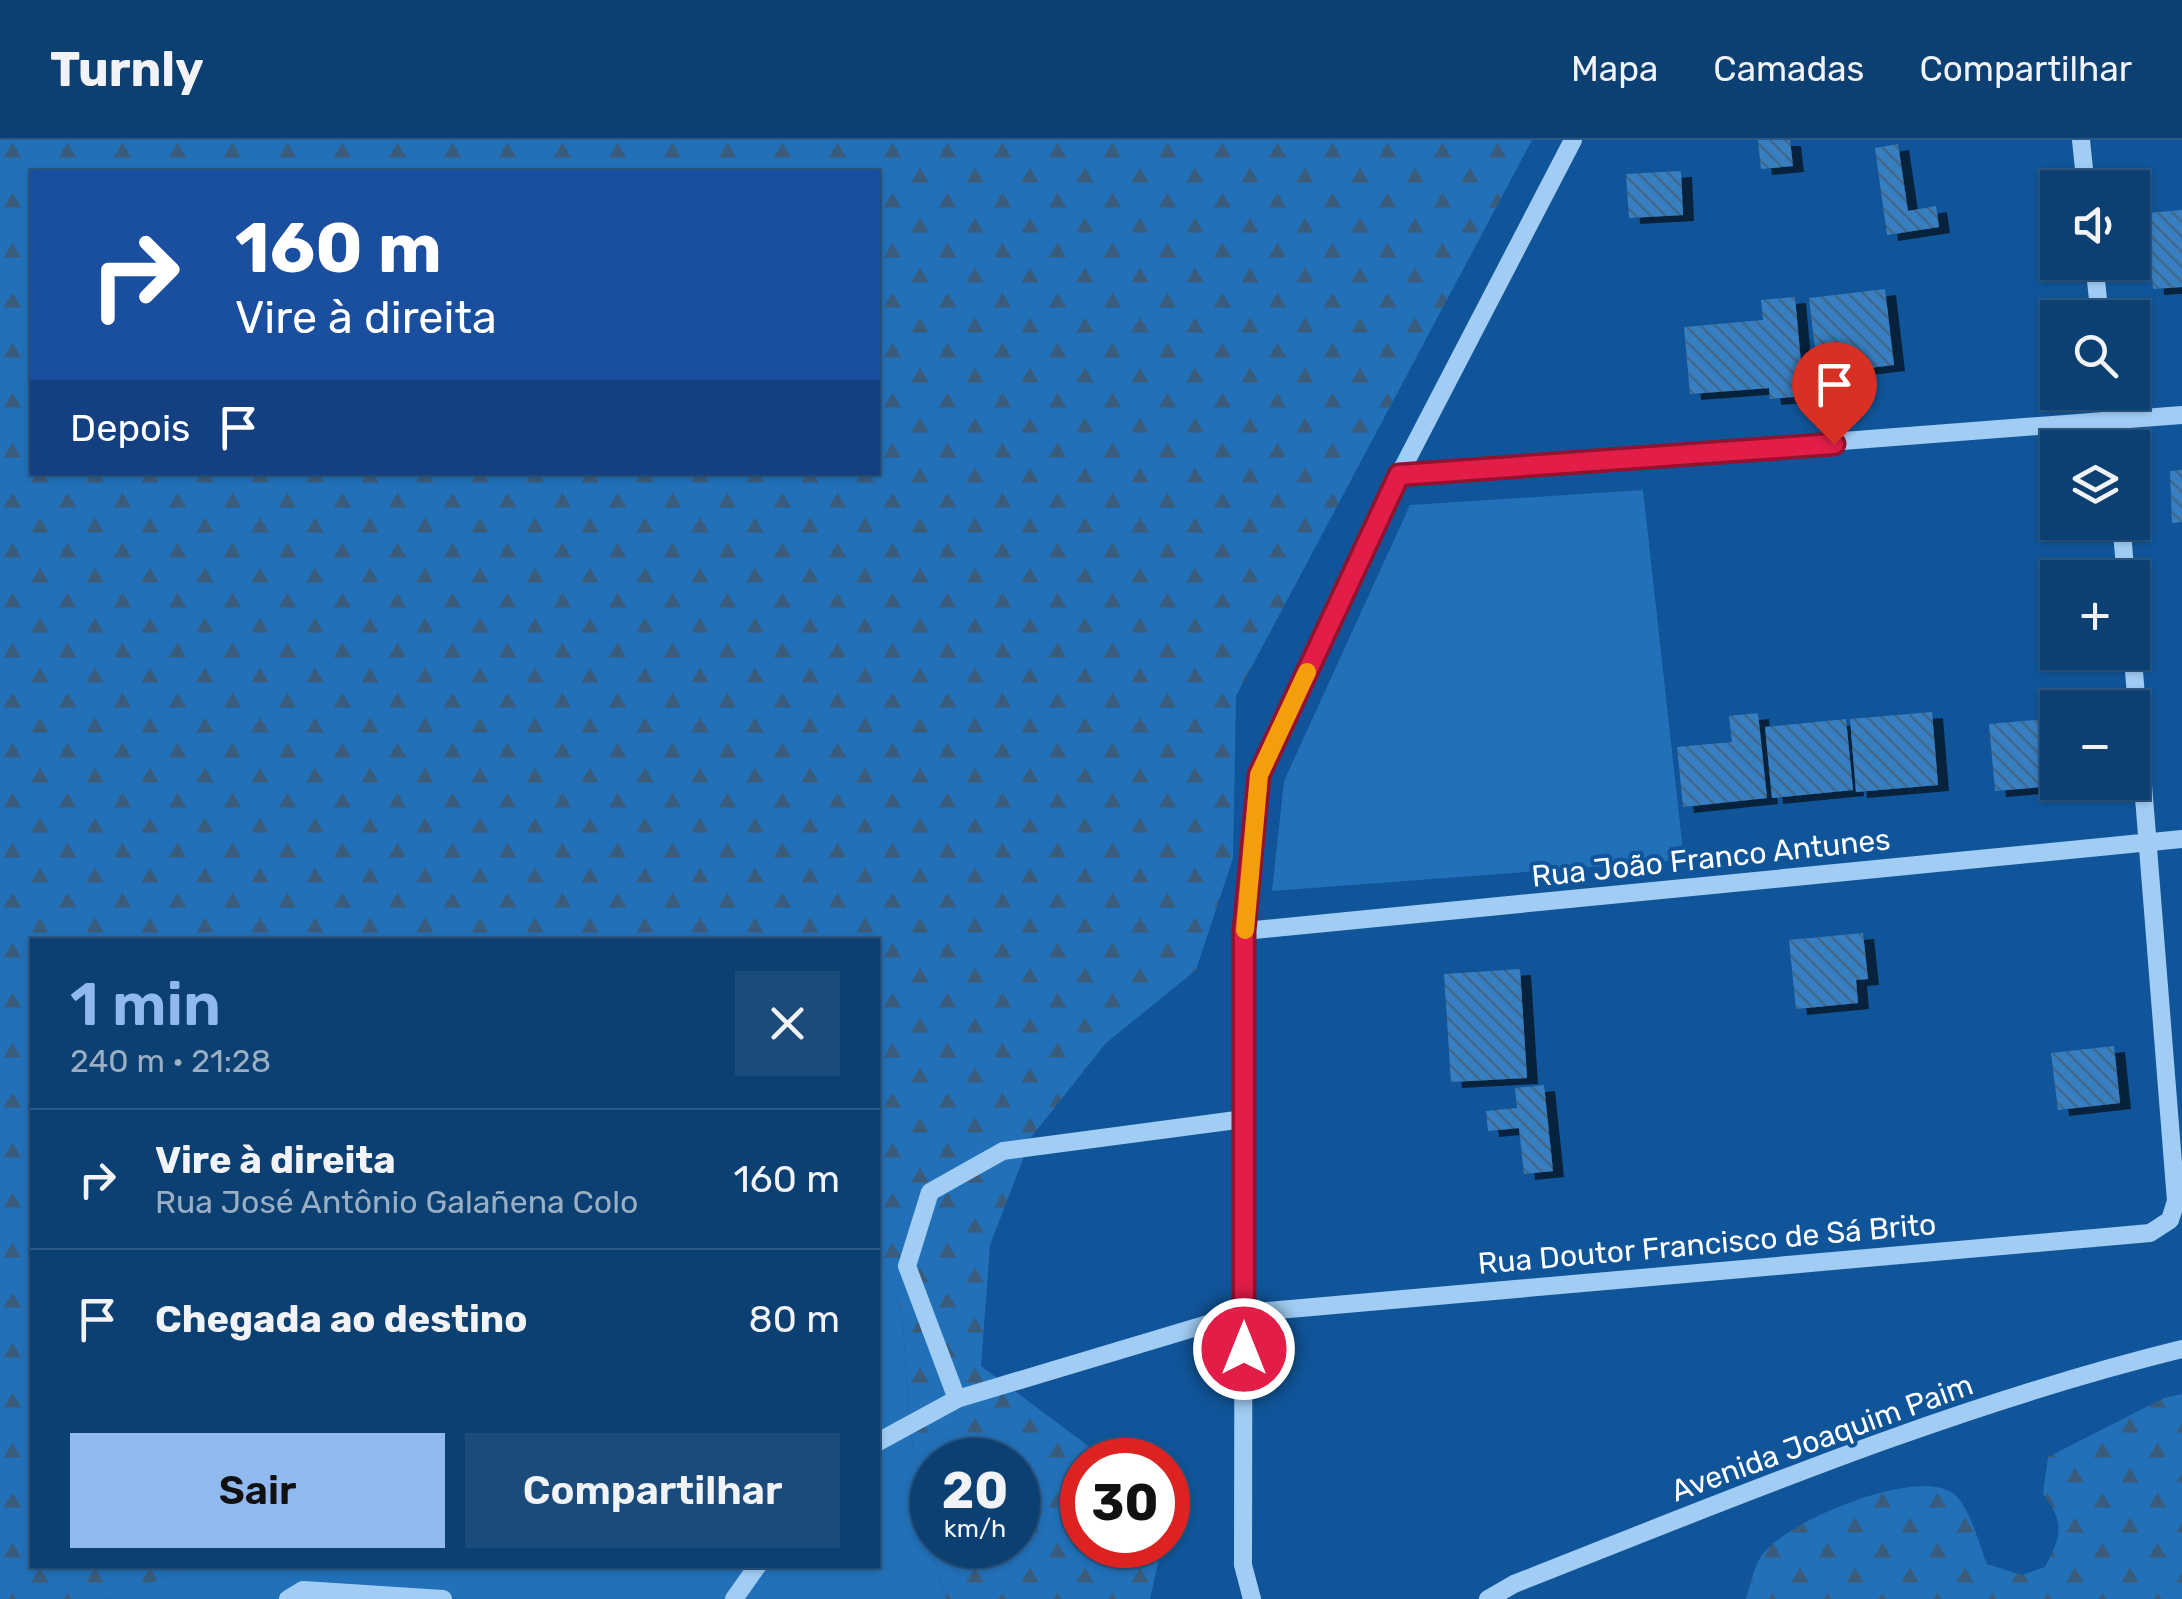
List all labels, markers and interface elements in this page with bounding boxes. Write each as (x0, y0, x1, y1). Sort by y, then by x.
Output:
text: Turnly (50, 41, 204, 98)
text: Mapa (1571, 48, 1658, 90)
text: Camadas (1713, 48, 1864, 90)
text: Compartilhar (1919, 48, 2132, 90)
map controls (2040, 170, 2150, 800)
button: sound (2040, 170, 2150, 280)
text: 160 m (235, 207, 442, 290)
icon: right (70, 210, 200, 340)
text: Vire à direita (235, 291, 497, 344)
button: search (2040, 300, 2150, 410)
pin (1792, 342, 1877, 445)
icon: arrive (1807, 357, 1862, 412)
icon: arrive (211, 400, 266, 455)
text: Depois (70, 405, 191, 451)
button: layers (2040, 430, 2150, 540)
button: + (2040, 560, 2150, 670)
button: − (2040, 690, 2150, 800)
street label: Rua João Franco Antunes (1530, 821, 1892, 895)
text: 1 min (70, 969, 221, 1040)
button: close (735, 971, 840, 1076)
text: 240 m · 21:28 (70, 1042, 271, 1080)
text: Vire à direita (155, 1137, 396, 1183)
icon: right (70, 1152, 125, 1207)
text: 160 m (734, 1156, 840, 1202)
text: Rua José Antônio Galañena Colo (155, 1183, 638, 1221)
street label: Rua Doutor Francisco de Sá Brito (1476, 1206, 1938, 1282)
icon: arrive (70, 1292, 125, 1347)
text: Chegada ao destino (155, 1296, 527, 1342)
text: 80 m (749, 1296, 840, 1342)
position arrow (1192, 1297, 1296, 1401)
street label: Avenida Joaquim Paim (1666, 1367, 1978, 1509)
button: Sair (70, 1433, 445, 1548)
button: Compartilhar (465, 1433, 840, 1548)
speed limit sign: 30 (1060, 1438, 1190, 1568)
text: 20 (942, 1461, 1008, 1521)
text: km/h (944, 1514, 1006, 1543)

